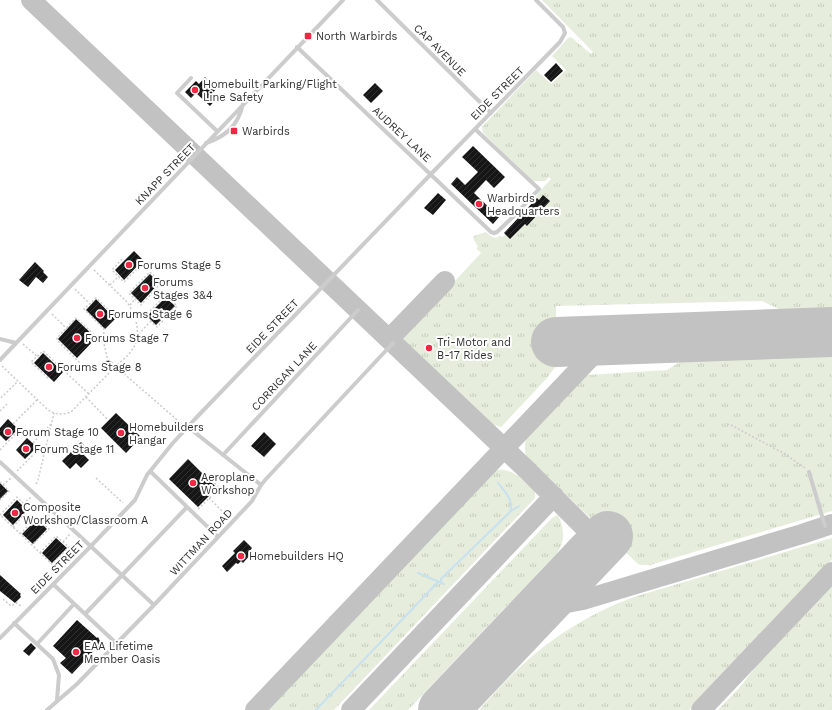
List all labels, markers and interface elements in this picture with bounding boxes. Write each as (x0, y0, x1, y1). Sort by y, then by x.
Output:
street label: CAP AVENUE (411, 22, 468, 79)
place label: North Warbirds (316, 30, 398, 43)
marker: North Warbirds (303, 31, 313, 41)
street label: EIDE STREET (468, 64, 527, 123)
place label: Homebuilt Parking/Flight Line Safety (203, 78, 337, 104)
marker: Homebuilt Parking/Flight Line Safety (190, 85, 200, 95)
street label: AUDREY LANE (370, 104, 434, 165)
place label: Warbirds (242, 125, 290, 138)
marker: Warbirds (229, 126, 239, 136)
street label: KNAPP STREET (133, 141, 198, 208)
place label: Warbirds Headquarters (487, 192, 560, 218)
marker: Warbirds Headquarters (474, 199, 484, 209)
place label: Forums Stage 5 (137, 259, 221, 272)
marker: Forums Stage 5 (124, 260, 134, 270)
place label: Forums Stages 3&4 (153, 276, 213, 302)
marker: Forums Stages 3&4 (140, 283, 150, 293)
street label: EIDE STREET (243, 296, 302, 356)
place label: Forums Stage 6 (108, 308, 193, 321)
marker: Forums Stage 6 (95, 309, 105, 319)
place label: Forums Stage 7 (85, 332, 169, 345)
marker: Forums Stage 7 (72, 333, 82, 343)
place label: Tri-Motor and B-17 Rides (437, 336, 511, 362)
street label: CORRIGAN LANE (249, 339, 320, 414)
marker: Tri-Motor and B-17 Rides (424, 343, 434, 353)
place label: Forums Stage 8 (57, 361, 142, 374)
marker: Forums Stage 8 (44, 362, 54, 372)
place label: Homebuilders Hangar (129, 421, 204, 447)
place label: Forum Stage 10 (16, 426, 99, 439)
marker: Forum Stage 10 (3, 427, 13, 437)
marker: Homebuilders Hangar (116, 428, 126, 438)
place label: Forum Stage 11 (34, 443, 114, 456)
marker: Forum Stage 11 (21, 444, 31, 454)
place label: Aeroplane Workshop (201, 471, 255, 497)
marker: Aeroplane Workshop (188, 478, 198, 488)
place label: Composite Workshop/Classroom A (23, 501, 148, 527)
street label: WITTMAN ROAD (167, 506, 235, 578)
marker: Composite Workshop/Classroom A (10, 508, 20, 518)
street label: EIDE STREET (28, 538, 87, 597)
place label: Homebuilders HQ (249, 550, 344, 563)
marker: Homebuilders HQ (236, 551, 246, 561)
place label: EAA Lifetime Member Oasis (84, 640, 161, 666)
marker: EAA Lifetime Member Oasis (71, 647, 81, 657)

